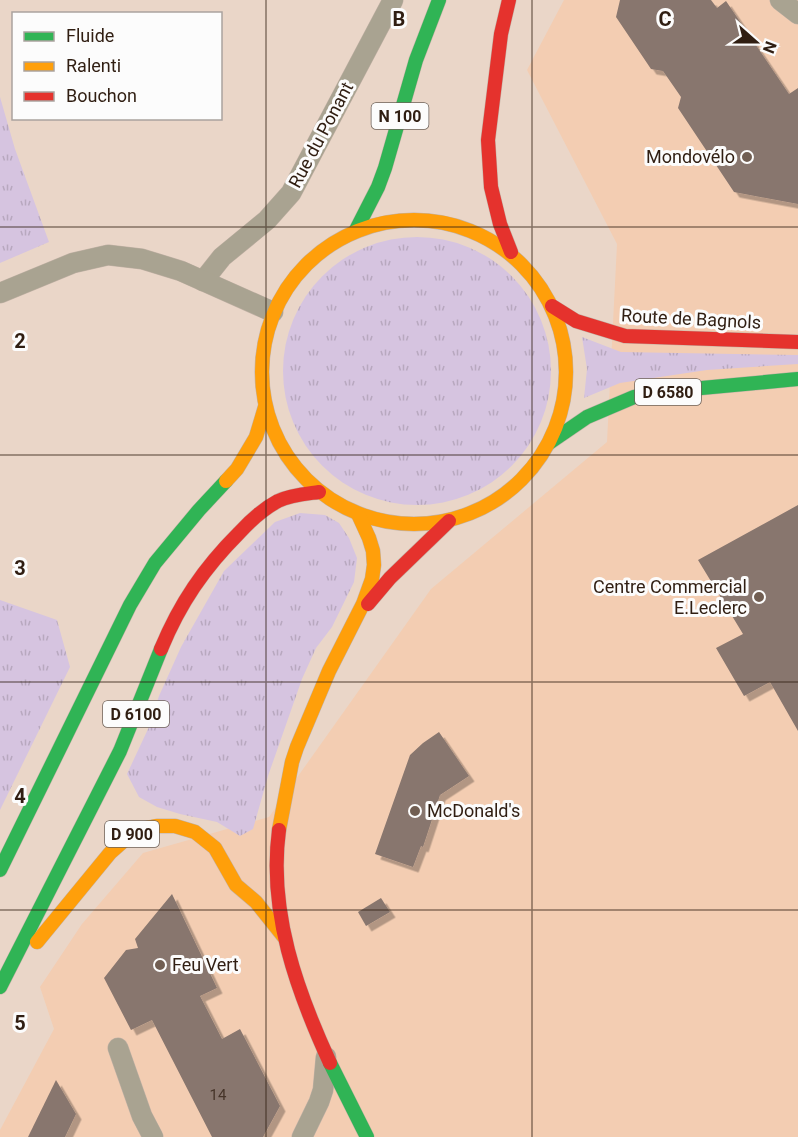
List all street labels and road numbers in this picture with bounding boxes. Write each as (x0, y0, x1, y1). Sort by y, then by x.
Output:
street label: Rue du Ponant (284, 78, 357, 191)
road number: N 100 (372, 103, 428, 129)
street label: Route de Bagnols (620, 304, 762, 333)
road number: D 6580 (635, 379, 701, 405)
road number: D 6100 (103, 701, 169, 727)
road number: D 900 (105, 821, 159, 847)

